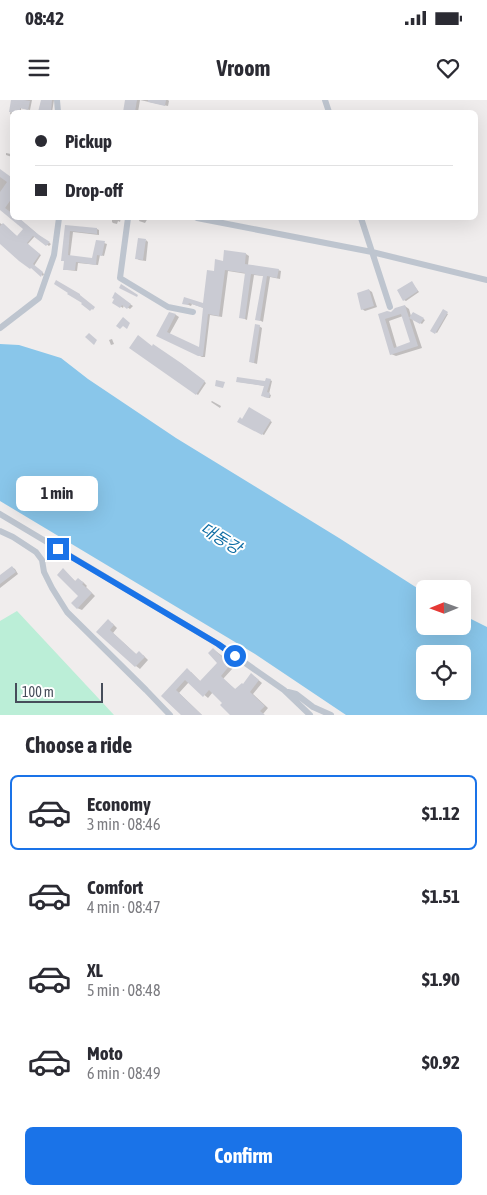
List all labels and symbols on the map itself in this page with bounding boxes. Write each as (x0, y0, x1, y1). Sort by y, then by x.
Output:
callout: 1 min (17, 476, 99, 512)
water label: 대동강 (197, 519, 247, 558)
route end (47, 538, 69, 560)
north arrow (416, 580, 471, 635)
route start (224, 645, 246, 667)
scale bar (15, 680, 102, 703)

